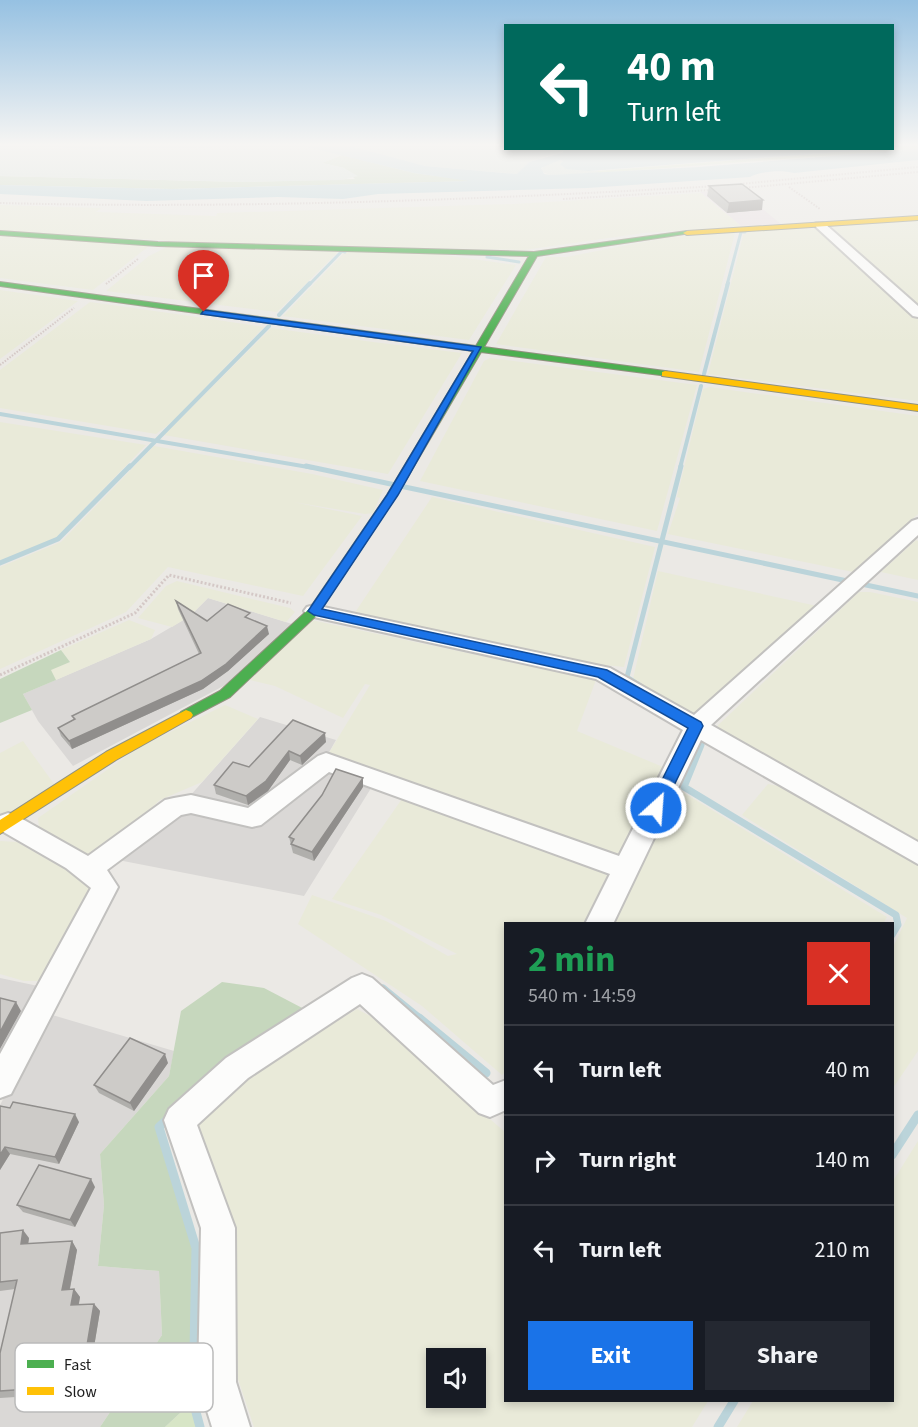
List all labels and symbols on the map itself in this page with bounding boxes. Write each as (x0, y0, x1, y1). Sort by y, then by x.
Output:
pin (178, 250, 229, 312)
position arrow (624, 776, 688, 840)
legend (15, 1343, 213, 1412)
text: Fast (64, 1354, 92, 1376)
text: Slow (64, 1381, 97, 1403)

